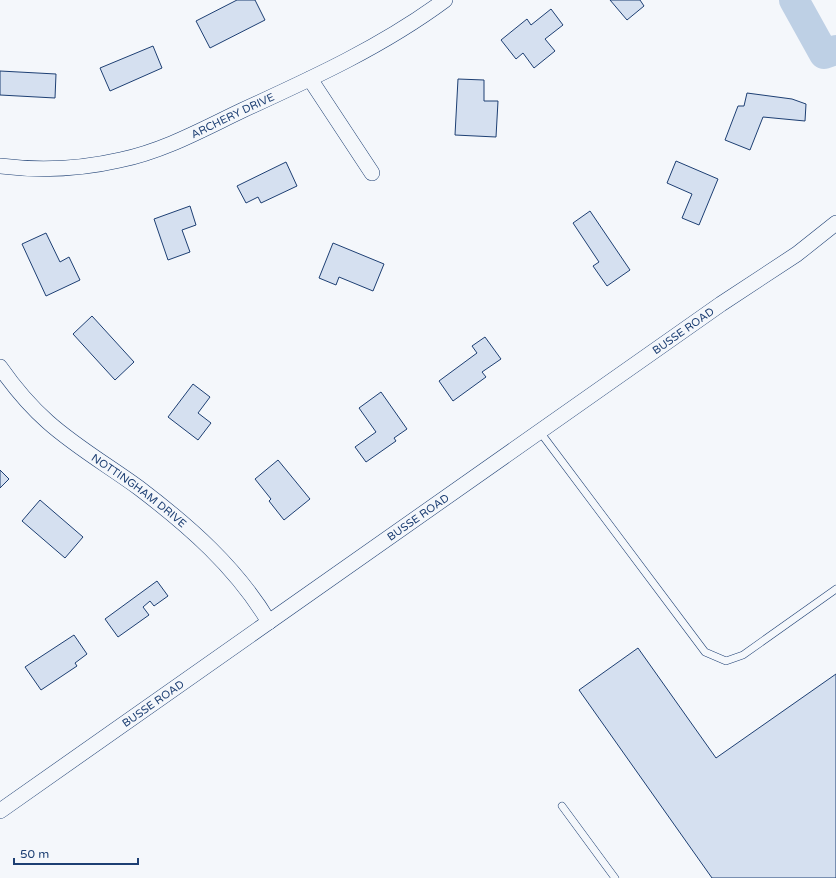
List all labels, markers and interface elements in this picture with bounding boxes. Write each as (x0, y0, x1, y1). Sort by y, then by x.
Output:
street label: ARCHERY DRIVE (189, 90, 276, 141)
street label: BUSSE ROAD (650, 305, 716, 357)
street label: NOTTINGHAM DRIVE (89, 451, 189, 530)
street label: BUSSE ROAD (385, 491, 451, 543)
street label: BUSSE ROAD (120, 677, 186, 730)
scale bar (14, 840, 138, 866)
text: 50 m (20, 847, 49, 861)

